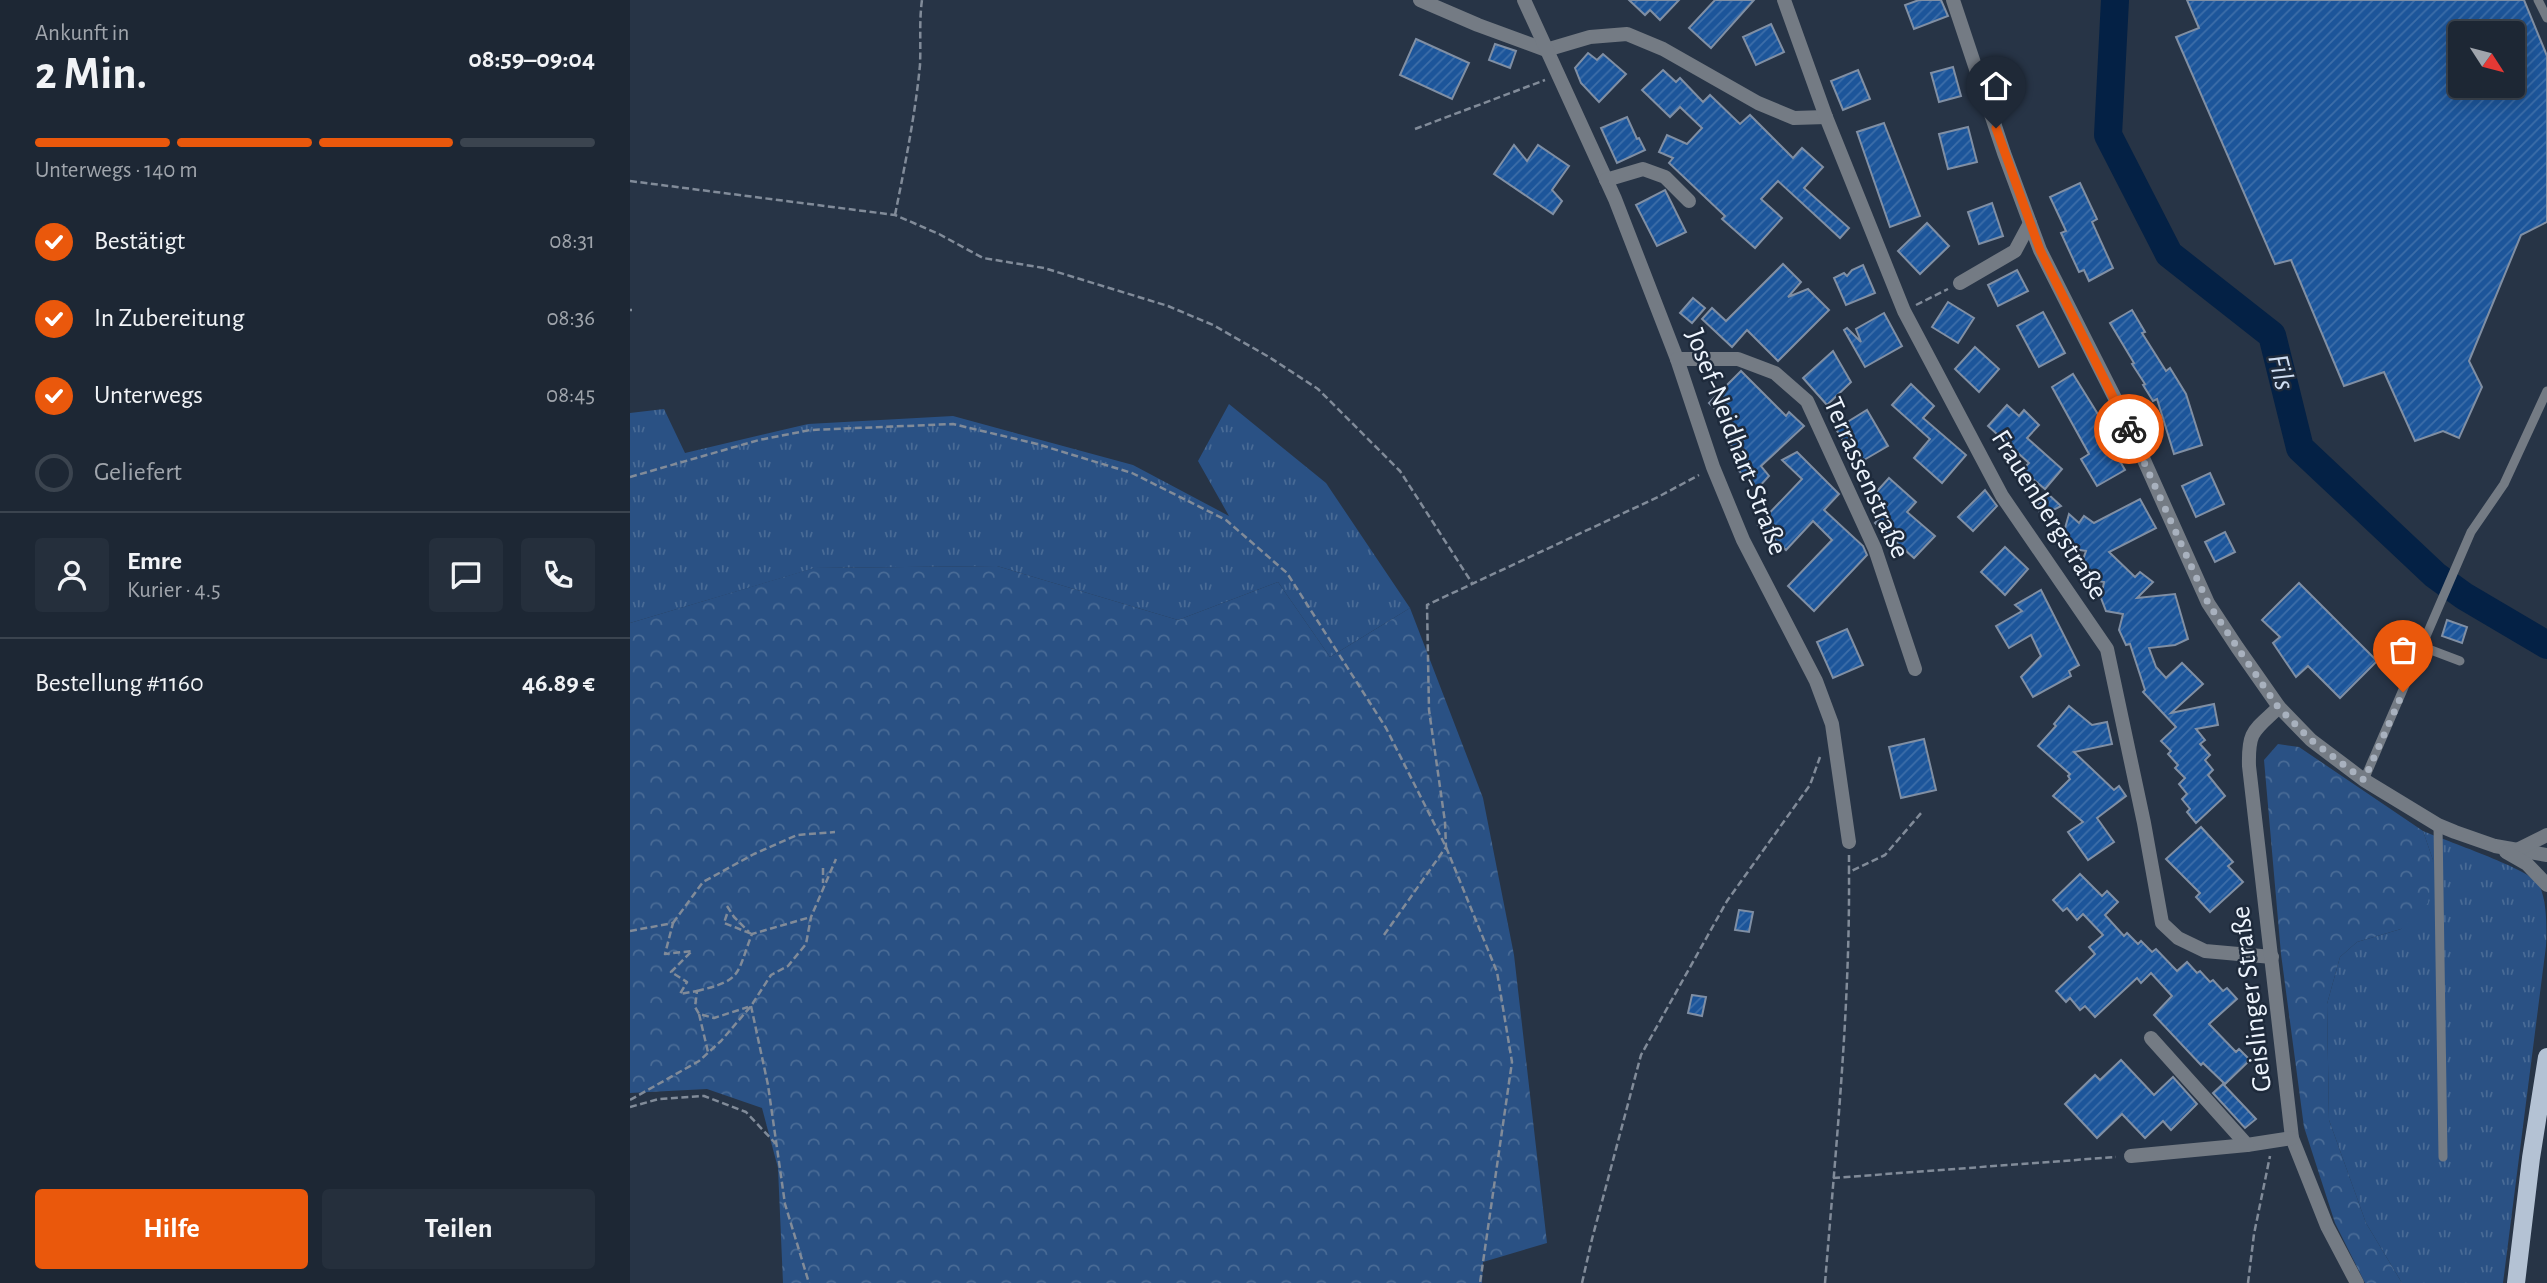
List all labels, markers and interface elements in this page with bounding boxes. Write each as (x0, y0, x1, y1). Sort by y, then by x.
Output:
north arrow (2448, 21, 2525, 98)
map controls (2448, 21, 2525, 98)
text: Ankunft in (35, 22, 129, 45)
text: 08:59–09:04 (468, 46, 595, 72)
text: 2 Min. (35, 51, 147, 97)
pin (1966, 56, 2026, 128)
icon: home (1977, 67, 2015, 105)
text: Unterwegs · 140 m (35, 159, 198, 182)
icon: check (35, 223, 73, 261)
text: Bestätigt (94, 228, 185, 254)
text: 08:31 (549, 230, 595, 253)
icon: check (35, 300, 73, 338)
text: In Zubereitung (94, 305, 244, 331)
text: 08:36 (546, 307, 595, 330)
street label: Josef-Neidhart-Straße (1680, 325, 1792, 559)
water label: Fils (2262, 351, 2300, 394)
icon: check (35, 377, 73, 415)
text: Unterwegs (94, 382, 203, 408)
text: 08:45 (546, 384, 595, 407)
street label: Terrassenstraße (1818, 393, 1914, 563)
courier (2094, 394, 2164, 464)
icon: bike (2110, 410, 2148, 448)
street label: Frauenbergstraße (1986, 425, 2112, 605)
text: Geliefert (94, 459, 182, 485)
button: person (35, 538, 109, 612)
button: chat (429, 538, 503, 612)
button: phone (521, 538, 595, 612)
text: Emre (127, 548, 182, 574)
text: Kurier · 4.5 (127, 579, 221, 602)
pin (2373, 620, 2433, 692)
icon: bag (2384, 631, 2422, 669)
text: Bestellung #1160 (35, 670, 204, 696)
text: 46.89 € (522, 670, 595, 696)
street label: Geislinger Straße (2227, 905, 2277, 1093)
button: Hilfe (35, 1189, 308, 1269)
button: Teilen (322, 1189, 595, 1269)

